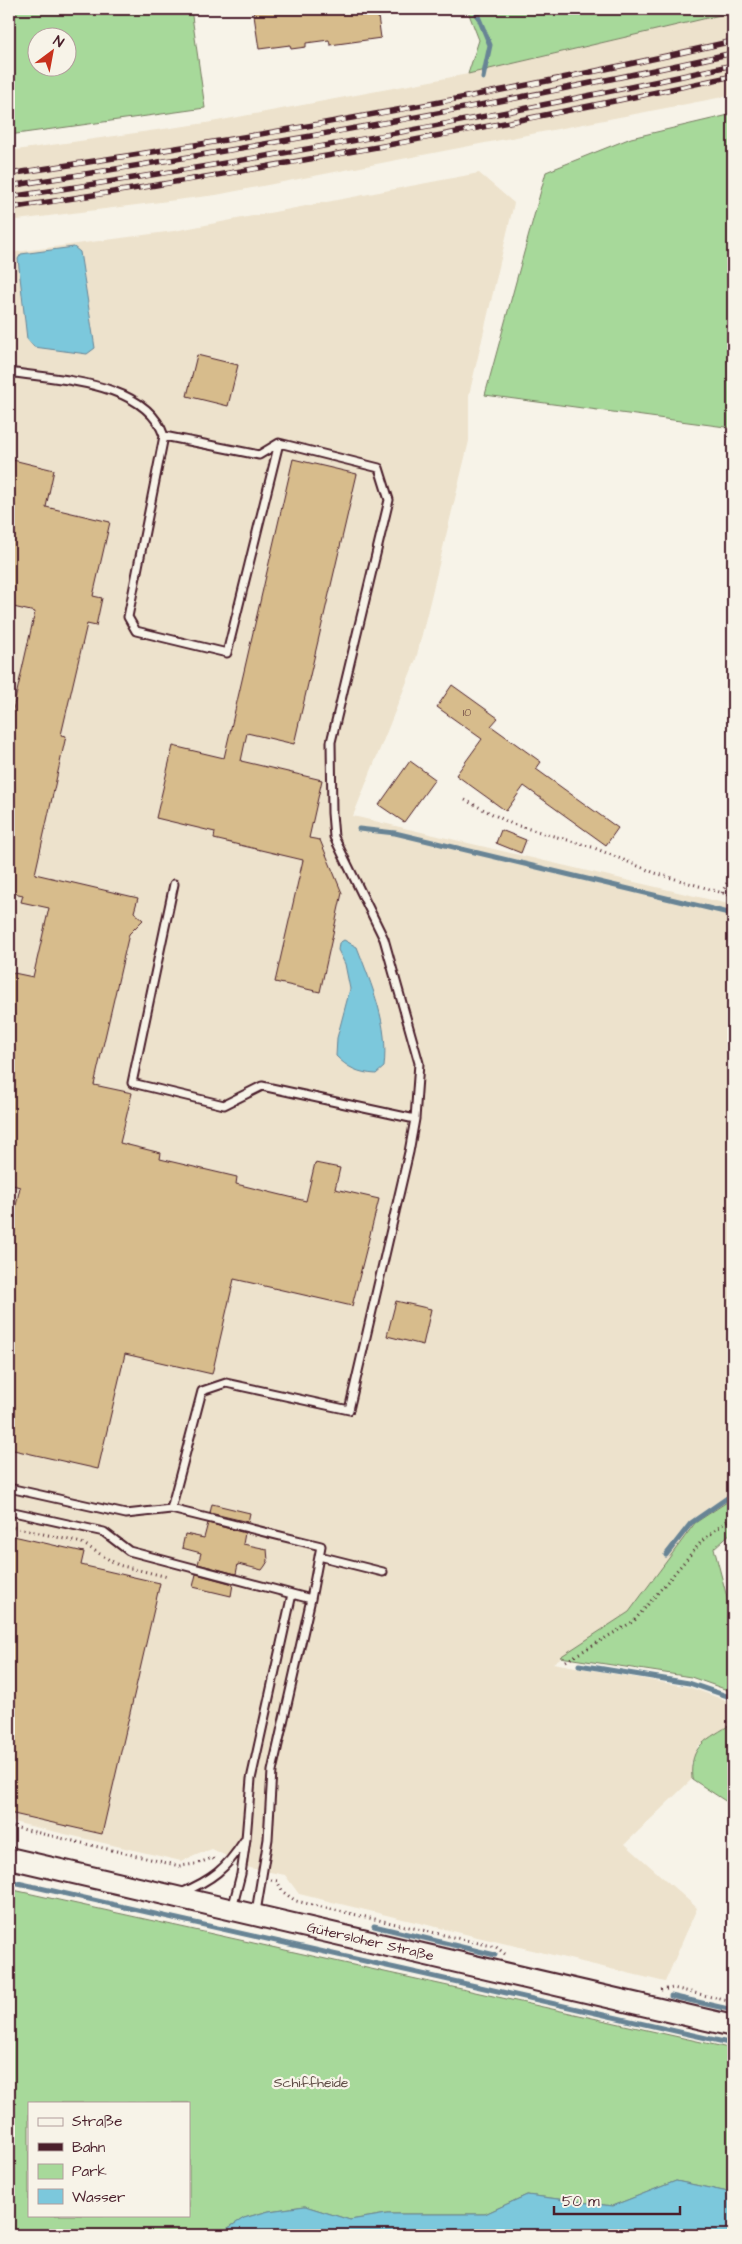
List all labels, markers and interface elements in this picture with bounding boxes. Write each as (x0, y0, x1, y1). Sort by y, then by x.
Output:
north arrow (28, 28, 78, 78)
text: N (49, 31, 68, 53)
house number: 10 (463, 705, 471, 720)
street label: Gütersloher Straße (305, 1917, 436, 1966)
park label: Schiffheide (274, 2073, 349, 2093)
legend (28, 2102, 190, 2216)
text: Straße (72, 2111, 122, 2132)
text: Bahn (72, 2137, 106, 2158)
text: Park (72, 2161, 107, 2182)
scale bar (554, 2184, 681, 2216)
text: Wasser (72, 2187, 125, 2208)
text: 50 m (562, 2191, 600, 2212)

